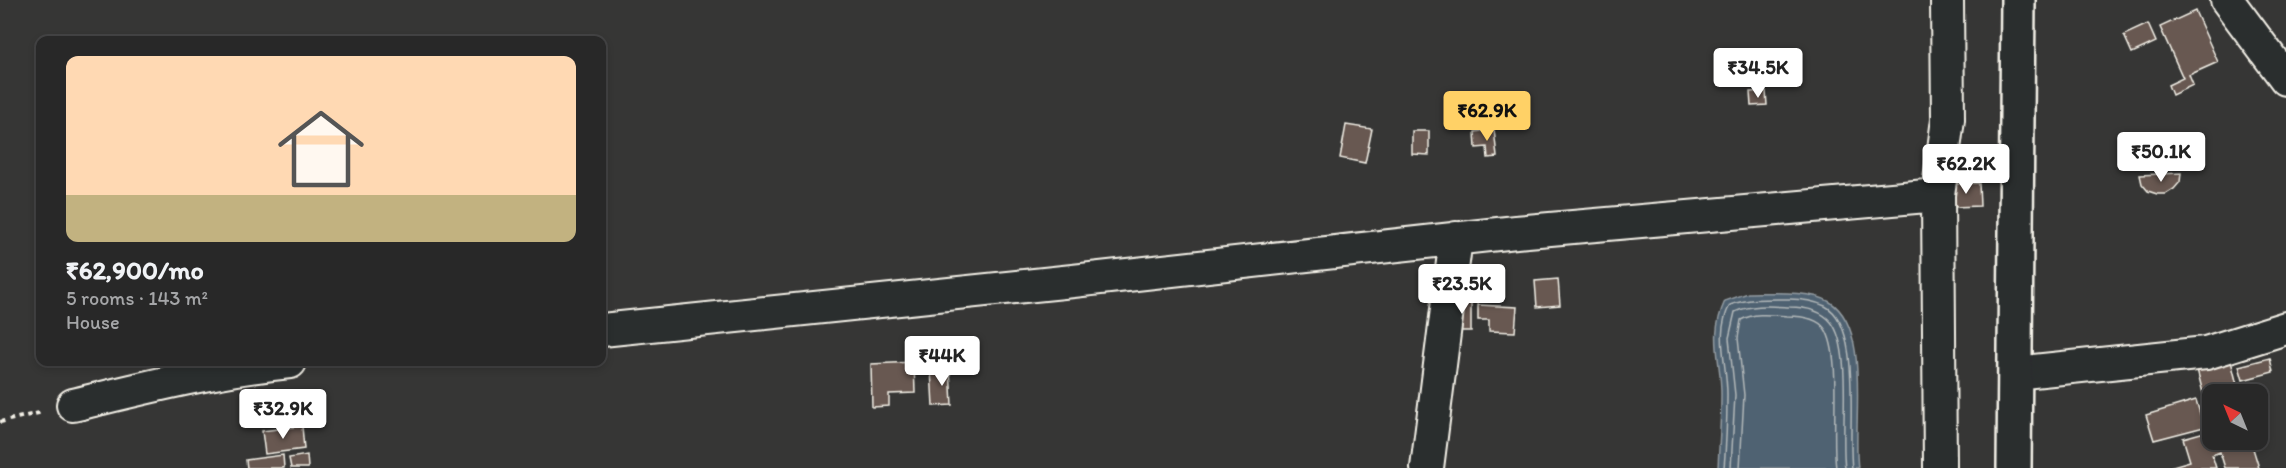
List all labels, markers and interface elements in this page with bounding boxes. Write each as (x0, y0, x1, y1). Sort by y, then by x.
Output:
pin: ₹34.5K (1709, 48, 1807, 99)
text: ₹34.5K (1728, 55, 1788, 79)
pin: ₹62.9K (1438, 91, 1536, 142)
icon: home (267, 95, 375, 203)
text: ₹62.9K (1457, 98, 1517, 122)
pin: ₹50.1K (2112, 132, 2210, 183)
text: ₹50.1K (2131, 139, 2191, 163)
pin: ₹62.2K (1917, 144, 2015, 195)
text: ₹62.2K (1936, 151, 1996, 175)
text: ₹62,900/mo (66, 254, 204, 286)
pin: ₹23.5K (1413, 264, 1511, 315)
text: ₹23.5K (1432, 271, 1492, 295)
text: 5 rooms · 143 m² (66, 286, 208, 310)
text: House (66, 310, 120, 334)
pin: ₹44K (906, 336, 978, 387)
text: ₹44K (919, 343, 965, 367)
north arrow (2202, 384, 2268, 450)
map controls (2202, 384, 2268, 450)
pin: ₹32.9K (234, 389, 332, 440)
text: ₹32.9K (253, 396, 313, 420)

